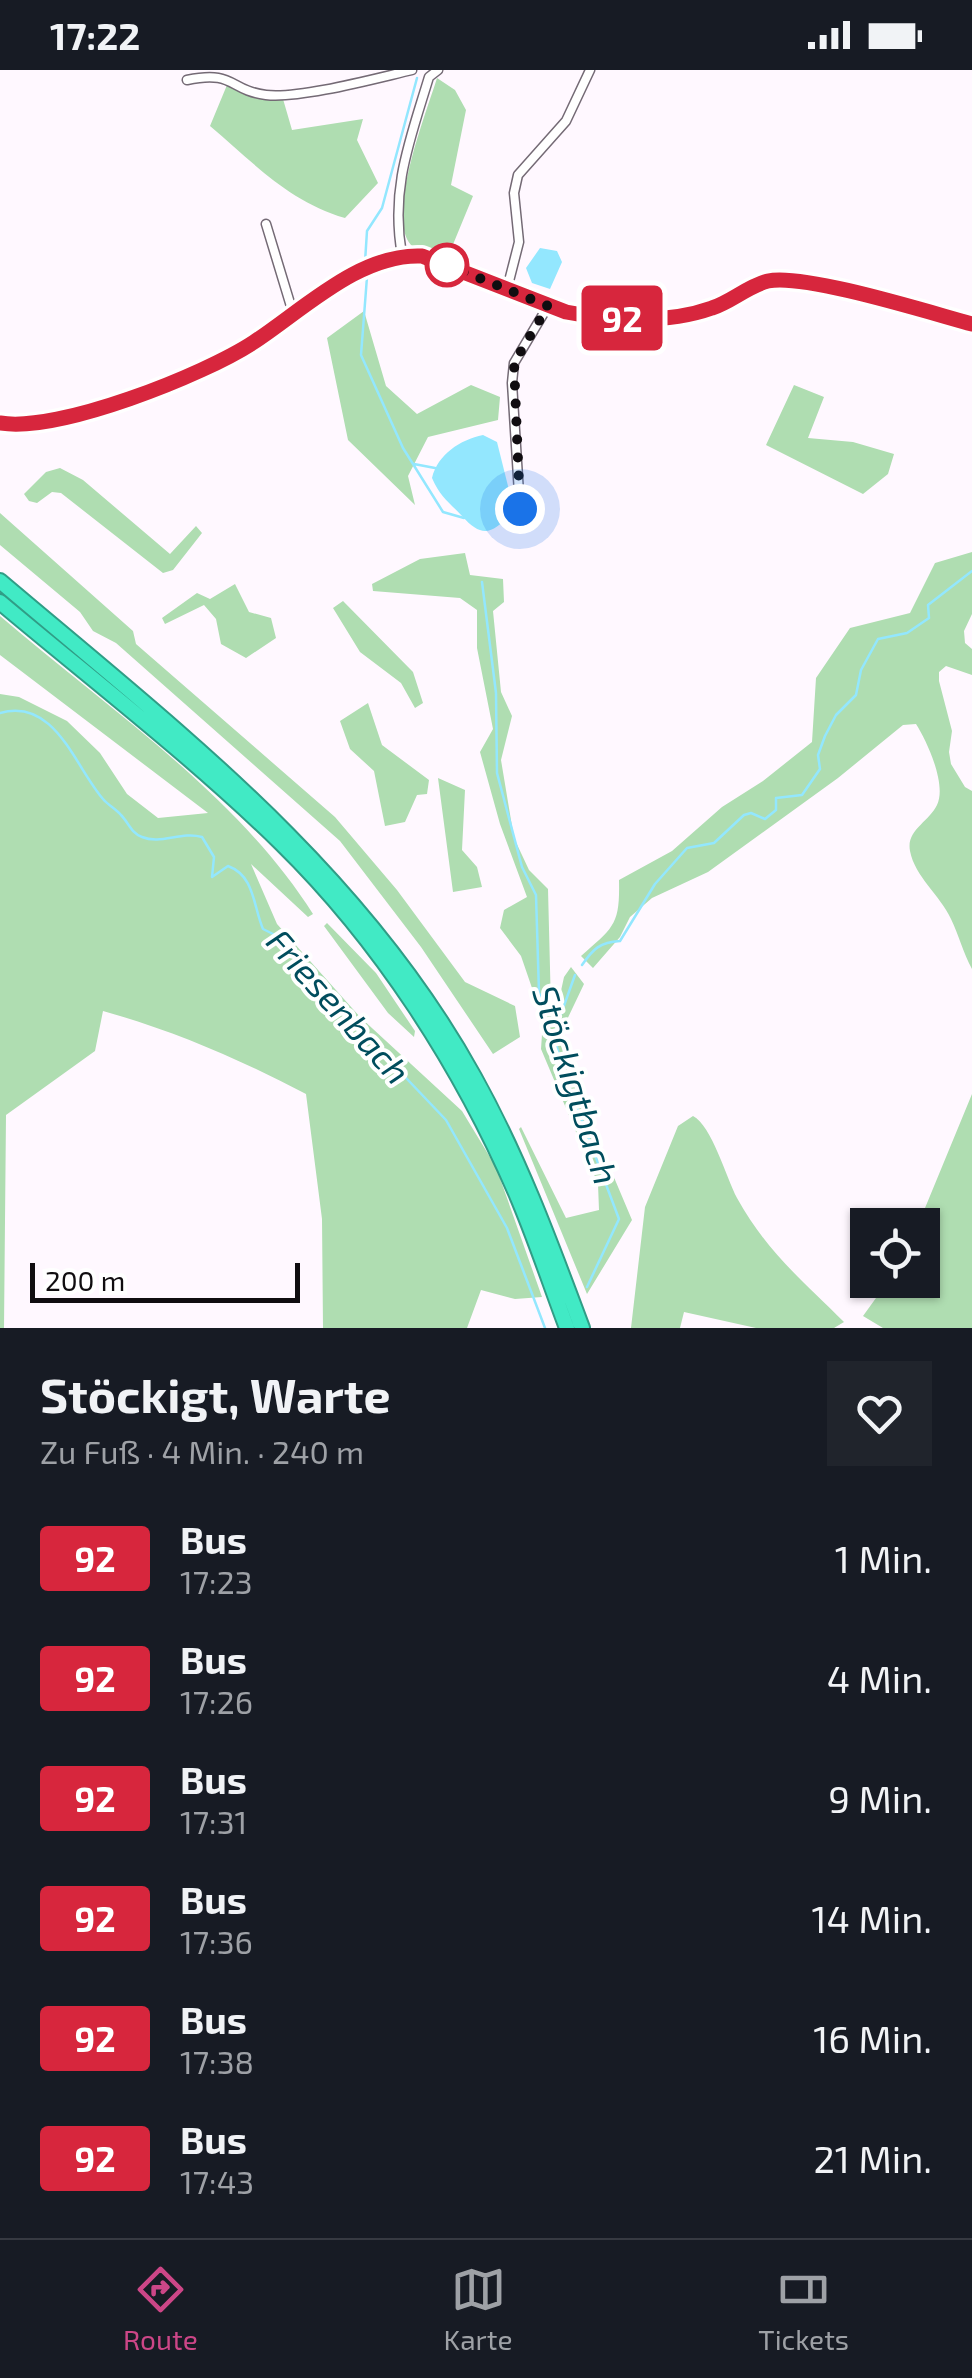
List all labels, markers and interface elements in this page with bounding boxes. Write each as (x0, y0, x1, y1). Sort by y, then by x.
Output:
text: 17:22 (50, 12, 140, 58)
unlabelled marker (426, 244, 468, 286)
line badge: 92 (577, 286, 667, 350)
text: 92 (602, 297, 643, 339)
your location (495, 484, 545, 534)
water label: Friesenbach (259, 920, 420, 1092)
water label: Stöckigtbach (525, 980, 629, 1189)
map controls (850, 1208, 940, 1298)
button: locate (850, 1208, 940, 1298)
scale bar (30, 1258, 300, 1302)
text: 200 m (45, 1263, 125, 1297)
button: heart (827, 1361, 932, 1466)
text: Stöckigt, Warte (40, 1365, 391, 1423)
text: Zu Fuß · 4 Min. · 240 m (40, 1432, 364, 1470)
text: Bus (180, 1516, 247, 1562)
text: 1 Min. (835, 1535, 932, 1581)
text: 92 (75, 1537, 116, 1579)
text: 17:23 (180, 1562, 252, 1600)
text: Bus (180, 1636, 247, 1682)
text: 4 Min. (827, 1655, 932, 1701)
text: 92 (75, 1657, 116, 1699)
text: 17:26 (180, 1682, 253, 1720)
text: Bus (180, 1756, 247, 1802)
text: 9 Min. (828, 1775, 932, 1821)
text: 92 (75, 1777, 116, 1819)
text: 17:31 (180, 1802, 247, 1840)
text: Bus (180, 1876, 247, 1922)
text: 14 Min. (812, 1895, 932, 1941)
text: 92 (75, 1897, 116, 1939)
text: 17:36 (180, 1922, 253, 1960)
text: Bus (180, 1996, 247, 2042)
text: 16 Min. (813, 2015, 932, 2061)
text: 92 (75, 2017, 116, 2059)
text: 17:38 (180, 2042, 254, 2080)
text: Bus (180, 2116, 247, 2162)
text: 21 Min. (814, 2135, 932, 2181)
text: 92 (75, 2137, 116, 2179)
text: 17:43 (180, 2162, 254, 2200)
tab: Route (123, 2262, 198, 2356)
tab: Karte (444, 2262, 512, 2356)
tab: Tickets (758, 2262, 849, 2356)

